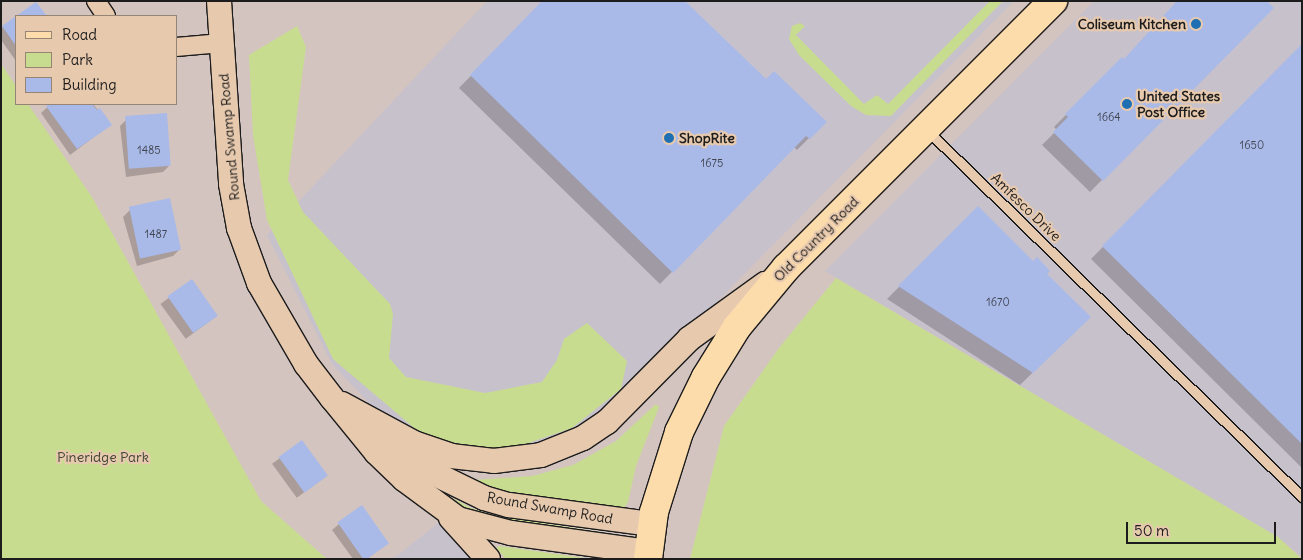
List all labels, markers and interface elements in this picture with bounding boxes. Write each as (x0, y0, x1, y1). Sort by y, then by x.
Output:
legend (15, 15, 178, 105)
place label: Coliseum Kitchen (1078, 16, 1186, 32)
marker: Coliseum Kitchen (1190, 18, 1202, 30)
text: Road (62, 25, 97, 44)
text: Park (62, 50, 93, 69)
street label: Round Swamp Road (215, 73, 243, 201)
text: Building (62, 75, 117, 94)
place label: United States Post Office (1137, 88, 1220, 120)
marker: United States Post Office (1121, 98, 1133, 110)
house number: 1664 (1097, 110, 1121, 124)
place label: ShopRite (679, 130, 735, 146)
marker: ShopRite (663, 132, 675, 144)
house number: 1650 (1240, 138, 1264, 152)
house number: 1485 (137, 143, 161, 157)
house number: 1675 (701, 156, 723, 170)
street label: Amfesco Drive (988, 169, 1064, 245)
street label: Old Country Road (770, 193, 862, 285)
house number: 1487 (145, 227, 167, 241)
house number: 1670 (986, 295, 1010, 309)
park label: Pineridge Park (57, 449, 149, 465)
street label: Round Swamp Road (486, 489, 614, 527)
scale bar (1128, 512, 1278, 544)
text: 50 m (1134, 521, 1169, 540)

